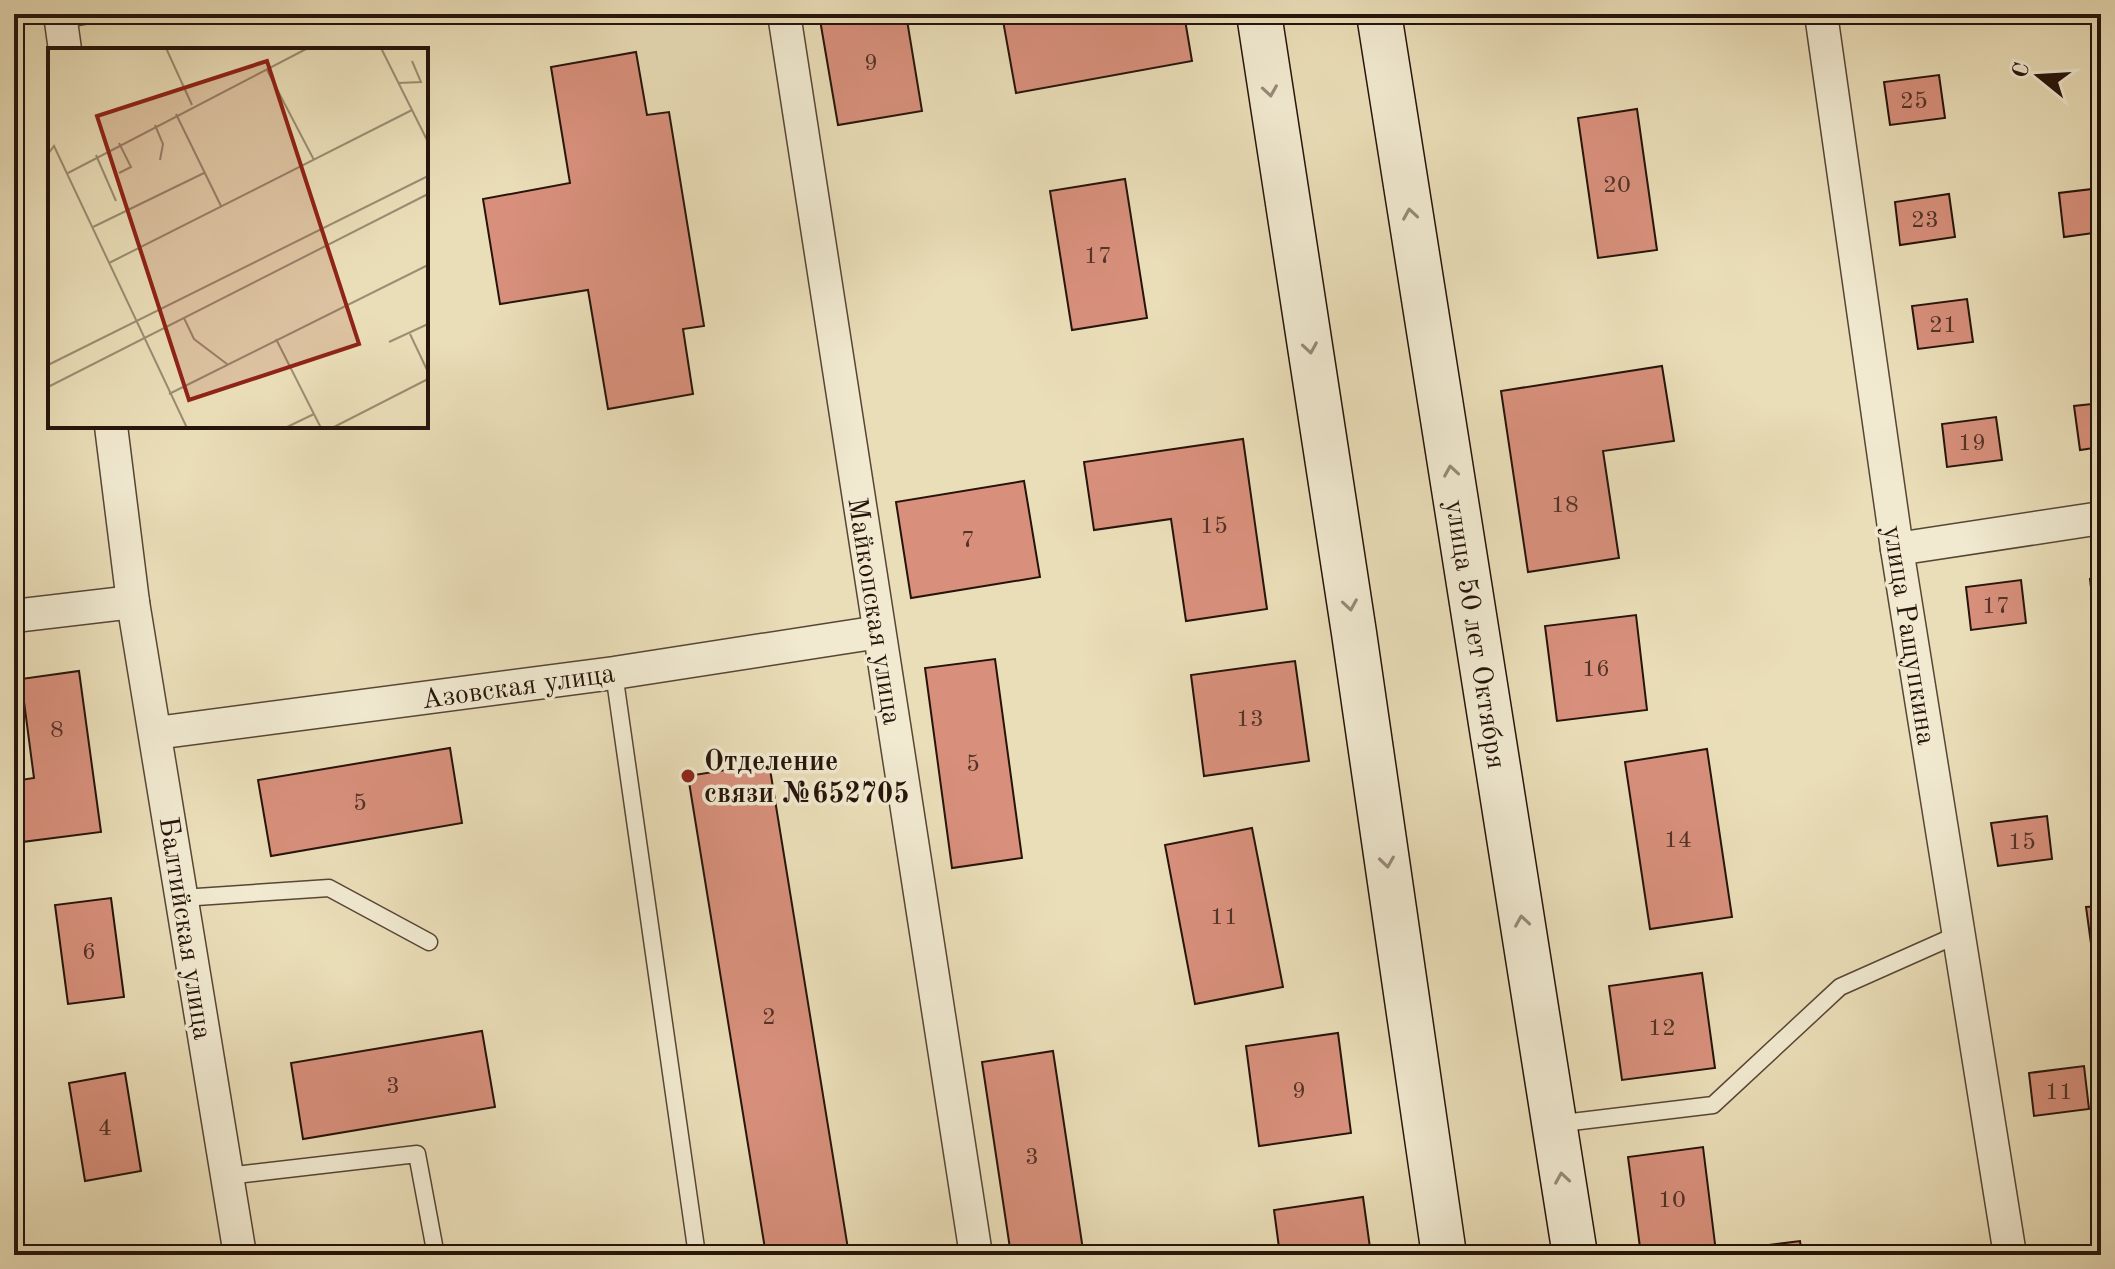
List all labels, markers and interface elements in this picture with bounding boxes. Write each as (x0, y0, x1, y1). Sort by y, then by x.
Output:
north arrow (1999, 36, 2079, 116)
inset map (48, 48, 428, 428)
house number: 9 (864, 52, 878, 76)
text: С (2009, 60, 2035, 81)
one-way arrow (1261, 84, 1278, 98)
house number: 25 (1900, 90, 1928, 114)
house number: 20 (1603, 174, 1631, 198)
one-way arrow (1402, 207, 1419, 221)
house number: 23 (1911, 209, 1939, 233)
house number: 17 (1084, 245, 1112, 269)
house number: 21 (1929, 314, 1957, 338)
one-way arrow (1301, 341, 1318, 355)
house number: 19 (1958, 432, 1986, 456)
one-way arrow (1443, 464, 1460, 478)
house number: 18 (1551, 494, 1579, 518)
street label: Майкопская улица (841, 496, 905, 727)
street label: улица 50 лет Октября (1439, 498, 1509, 771)
house number: 15 (1200, 515, 1228, 539)
street label: улица Ращупкина (1877, 524, 1939, 748)
house number: 7 (961, 529, 975, 553)
house number: 17 (1982, 595, 2010, 619)
one-way arrow (1341, 598, 1358, 612)
house number: 16 (1582, 658, 1610, 682)
street label: Азовская улица (420, 661, 617, 715)
house number: 13 (1236, 708, 1264, 732)
house number: 8 (50, 719, 64, 743)
place label: Отделение связи №652705 (704, 748, 909, 809)
house number: 5 (966, 753, 980, 777)
marker: Отделение связи №652705 (679, 767, 697, 785)
house number: 5 (353, 792, 367, 816)
street label: Балтийская улица (153, 815, 216, 1042)
house number: 14 (1664, 829, 1692, 853)
house number: 15 (2008, 831, 2036, 855)
one-way arrow (1378, 855, 1395, 869)
house number: 11 (1210, 906, 1238, 930)
one-way arrow (1514, 914, 1531, 928)
house number: 6 (82, 941, 96, 965)
house number: 2 (762, 1006, 776, 1030)
house number: 12 (1648, 1017, 1676, 1041)
house number: 3 (386, 1075, 400, 1099)
house number: 9 (1292, 1080, 1306, 1104)
house number: 11 (2045, 1081, 2073, 1105)
house number: 4 (98, 1117, 112, 1141)
house number: 3 (1025, 1146, 1039, 1170)
one-way arrow (1554, 1171, 1571, 1185)
house number: 10 (1658, 1189, 1686, 1213)

